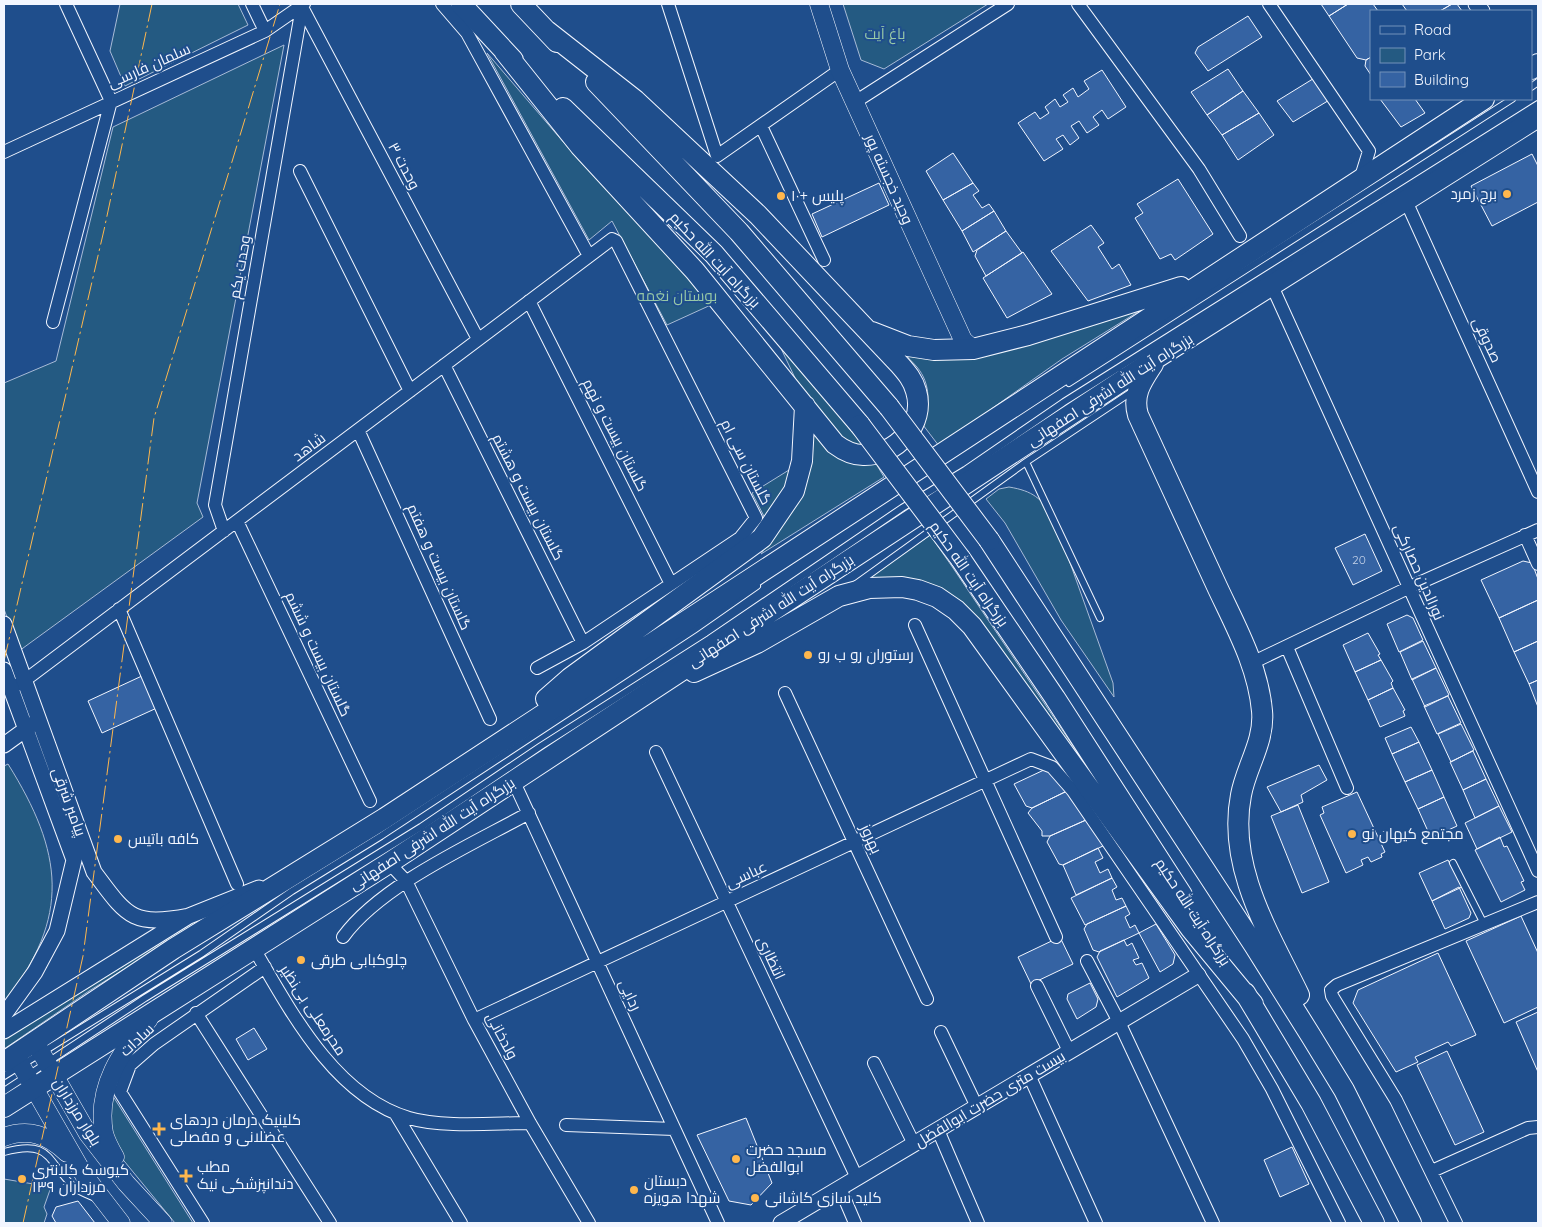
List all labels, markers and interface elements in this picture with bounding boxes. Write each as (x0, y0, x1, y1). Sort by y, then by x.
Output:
legend (1370, 10, 1532, 100)
text: Road (1414, 20, 1451, 39)
park label: باغ آیت (864, 24, 906, 45)
street label: سلمان فارسی (104, 39, 194, 93)
text: Park (1414, 45, 1446, 64)
text: Building (1414, 70, 1469, 89)
street label: وحید خجسته پور (860, 130, 918, 227)
street label: وحدت ۳ (384, 139, 425, 193)
place label: برج زمرد (1450, 184, 1497, 205)
place label: پلیس +۱۰ (791, 186, 844, 206)
marker: برج زمرد (1501, 188, 1513, 200)
marker: پلیس +۱۰ (775, 190, 787, 202)
street label: بزرگراه آیت الله حکیم (665, 208, 765, 312)
street label: وحدت یکم (225, 234, 255, 300)
park label: بوستان نغمه (637, 286, 717, 306)
street label: صدوقی (1468, 314, 1506, 366)
street label: بزرگراه آیت الله اشرفی اصفهانی (1023, 329, 1197, 451)
street label: گلستان بیست و نهم (578, 375, 652, 495)
street label: گلستان سی ام (716, 416, 776, 508)
street label: شاهد (288, 428, 329, 465)
street label: گلستان بیست و هشتم (487, 430, 569, 564)
street label: گلستان بیست و هفتم (402, 501, 476, 633)
street label: بزرگراه آیت الله حکیم (925, 517, 1013, 631)
street label: نورالدین حصارکی (1389, 521, 1449, 623)
street label: بزرگراه آیت الله اشرفی اصفهانی (684, 550, 858, 672)
house number: 20 (1352, 552, 1366, 567)
street label: گلستان بیست و ششم (280, 588, 356, 720)
place label: رستوران رو ب رو (818, 645, 914, 665)
marker: رستوران رو ب رو (802, 649, 814, 661)
street label: پیامبر شرقی (47, 765, 91, 839)
street label: بزرگراه آیت الله اشرفی اصفهانی (345, 773, 519, 895)
street label: بهروز (855, 820, 887, 857)
place label: مجتمع کیهان نو (1362, 824, 1464, 845)
marker: مجتمع کیهان نو (1346, 828, 1358, 840)
place label: کافه باتیس (128, 829, 199, 849)
marker: کافه باتیس (112, 833, 124, 845)
street label: بزرگراه آیت الله حکیم (1151, 854, 1235, 970)
street label: عباسی (722, 857, 770, 893)
street label: انتظاری (752, 933, 790, 983)
place label: چلوکبابی طرقی (311, 950, 407, 970)
marker: چلوکبابی طرقی (295, 954, 307, 966)
street label: محرمعلی بی‌نظیر (275, 960, 351, 1059)
street label: ردایی (614, 976, 646, 1014)
street label: ولدخانی (481, 1009, 523, 1063)
street label: سادات (116, 1019, 158, 1060)
street label: بیست متری حضرت ابوالفضل (911, 1046, 1069, 1152)
street label: بلوار مرزداران (48, 1074, 106, 1150)
place label: کلینیک درمان دردهای عضلانی و مفصلی (170, 1110, 301, 1147)
marker: کلینیک درمان دردهای عضلانی و مفصلی (152, 1122, 166, 1136)
place label: مسجد حضرت ابوالفضل (746, 1140, 827, 1177)
marker: مسجد حضرت ابوالفضل (730, 1153, 742, 1165)
place label: مطب دندانپزشکی نیک (197, 1157, 294, 1194)
place label: کیوسک کلانتری ۱۳۹ مرزداران (32, 1160, 129, 1197)
marker: مطب دندانپزشکی نیک (179, 1169, 193, 1183)
place label: دبستان شهدا هویزه (644, 1171, 720, 1208)
marker: کیوسک کلانتری ۱۳۹ مرزداران (16, 1173, 28, 1185)
marker: دبستان شهدا هویزه (628, 1184, 640, 1196)
place label: کلید سازی کاشانی (765, 1188, 882, 1208)
marker: کلید سازی کاشانی (749, 1192, 761, 1204)

